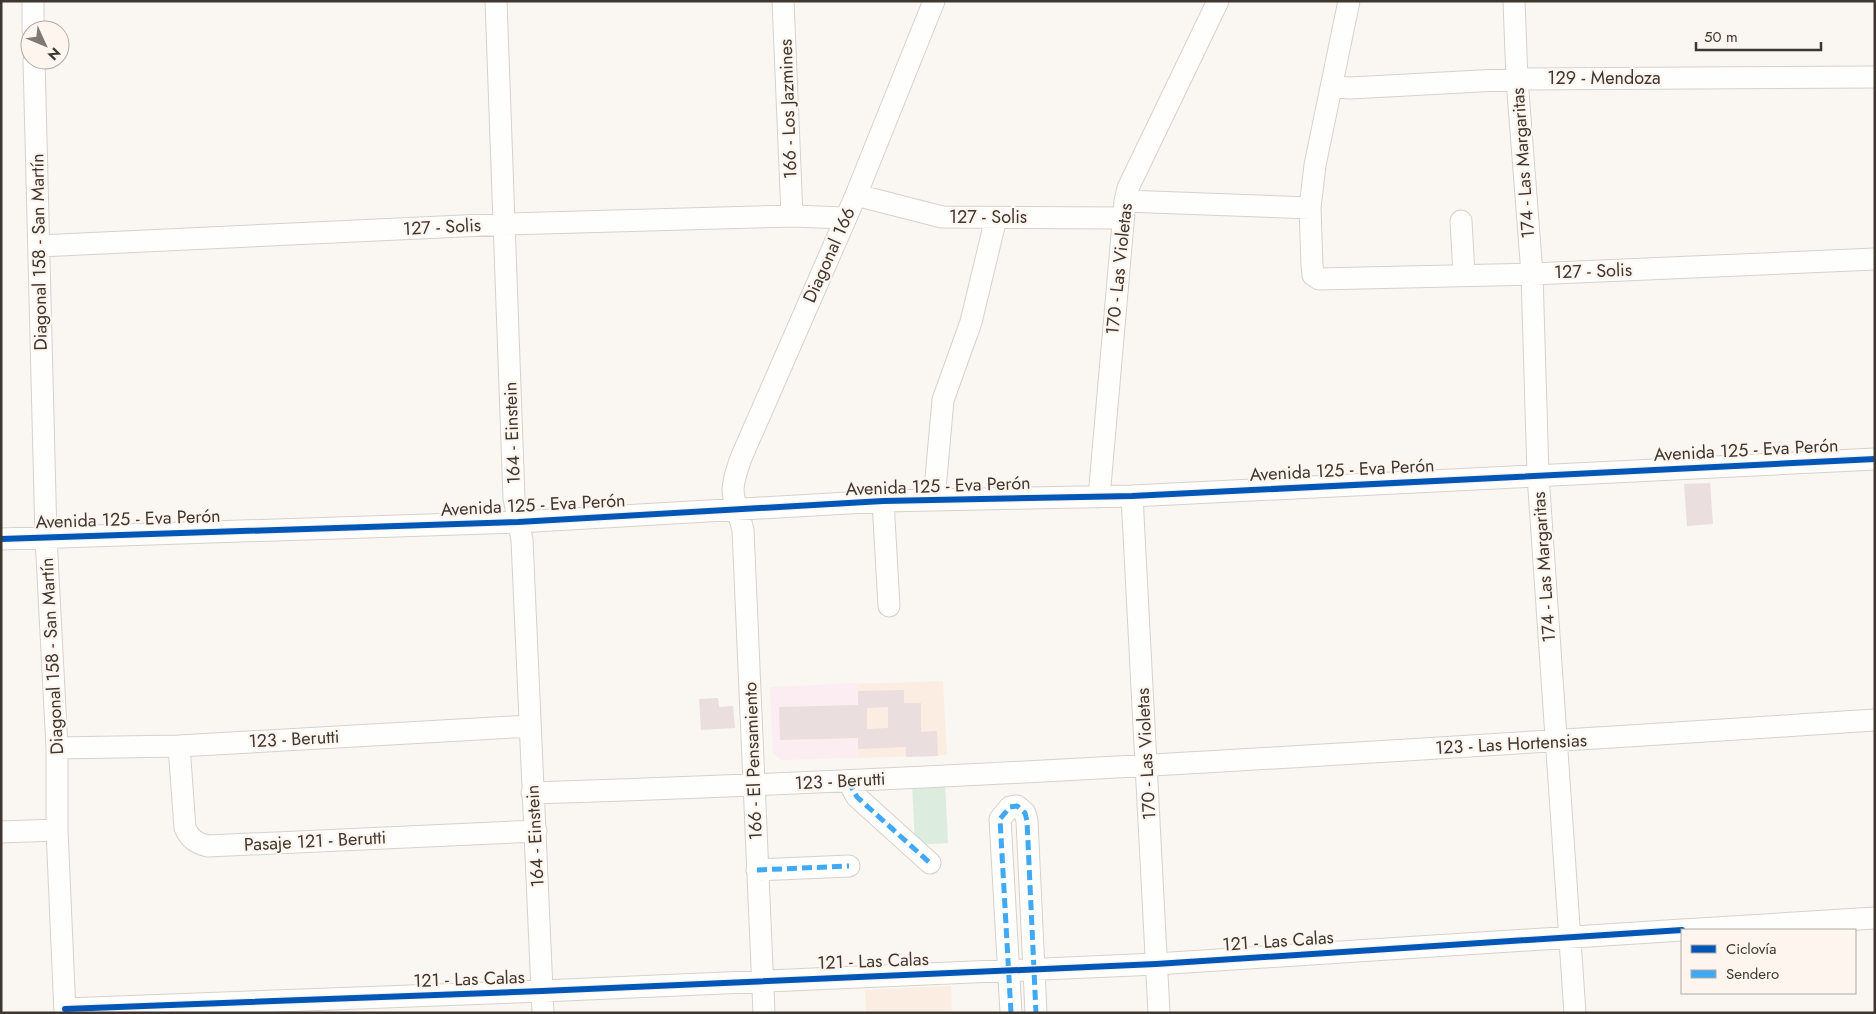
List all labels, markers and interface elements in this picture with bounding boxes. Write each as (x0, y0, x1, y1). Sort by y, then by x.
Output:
north arrow (20, 20, 70, 70)
scale bar (1696, 20, 1821, 52)
text: 50 m (1704, 26, 1738, 48)
street label: 166 - Los Jazmines (773, 39, 803, 179)
text: N (43, 43, 65, 65)
street label: 129 - Mendoza (1547, 65, 1661, 91)
street label: 174 - Las Margaritas (1505, 87, 1541, 239)
street label: Diagonal 158 - San Martín (24, 153, 54, 351)
street label: 170 - Las Violetas (1099, 202, 1139, 336)
street label: Diagonal 166 (796, 203, 862, 307)
street label: 127 - Solis (949, 204, 1027, 230)
street label: 127 - Solis (402, 212, 482, 242)
street label: 127 - Solis (1553, 257, 1633, 285)
street label: 164 - Einstein (497, 381, 527, 485)
street label: Avenida 125 - Eva Perón (1653, 432, 1839, 468)
street label: Avenida 125 - Eva Perón (1249, 452, 1435, 488)
street label: Avenida 125 - Eva Perón (845, 470, 1031, 502)
street label: Avenida 125 - Eva Perón (440, 487, 626, 523)
street label: 174 - Las Margaritas (1526, 491, 1562, 643)
street label: Avenida 125 - Eva Perón (35, 503, 221, 535)
street label: Diagonal 158 - San Martín (34, 557, 70, 755)
street label: 166 - El Pensamiento (737, 681, 769, 841)
street label: 170 - Las Violetas (1130, 687, 1162, 821)
street label: 123 - Berutti (248, 724, 340, 754)
street label: 123 - Las Hortensias (1434, 727, 1588, 761)
street label: 123 - Berutti (794, 766, 886, 796)
street label: 164 - Einstein (519, 784, 551, 888)
street label: Pasaje 121 - Berutti (243, 824, 387, 858)
street label: 121 - Las Calas (1221, 924, 1335, 958)
legend (1681, 929, 1856, 994)
text: Ciclovía (1726, 938, 1776, 960)
street label: 121 - Las Calas (817, 946, 929, 976)
text: Sendero (1726, 963, 1779, 985)
street label: 121 - Las Calas (413, 964, 525, 994)

